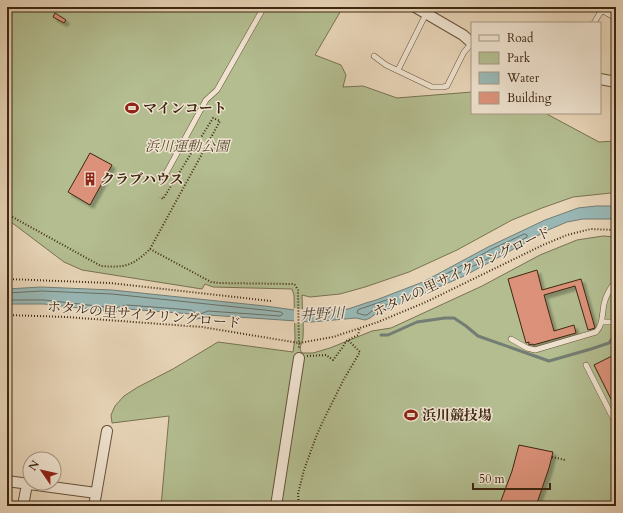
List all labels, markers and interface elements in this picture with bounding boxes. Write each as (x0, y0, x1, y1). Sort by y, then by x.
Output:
legend (471, 22, 601, 114)
text: Road (507, 30, 534, 46)
text: Park (507, 50, 531, 66)
text: Water (506, 70, 540, 86)
text: Building (507, 90, 552, 106)
place label: マインコート (143, 99, 227, 118)
sports icon: マインコート (124, 100, 140, 116)
park label: 浜川運動公園 (145, 137, 231, 156)
place label: クラブハウス (101, 170, 183, 189)
building icon: クラブハウス (82, 171, 98, 187)
street label: ホタルの里サイクリングロード (370, 222, 554, 322)
street label: ホタルの里サイクリングロード (46, 297, 242, 333)
water label: 井野川 (299, 303, 347, 325)
place label: 浜川競技場 (422, 406, 492, 425)
sports icon: 浜川競技場 (403, 407, 419, 423)
north arrow (22, 451, 62, 491)
text: N (25, 457, 43, 474)
scale bar (473, 465, 550, 491)
text: 50 m (479, 471, 506, 487)

